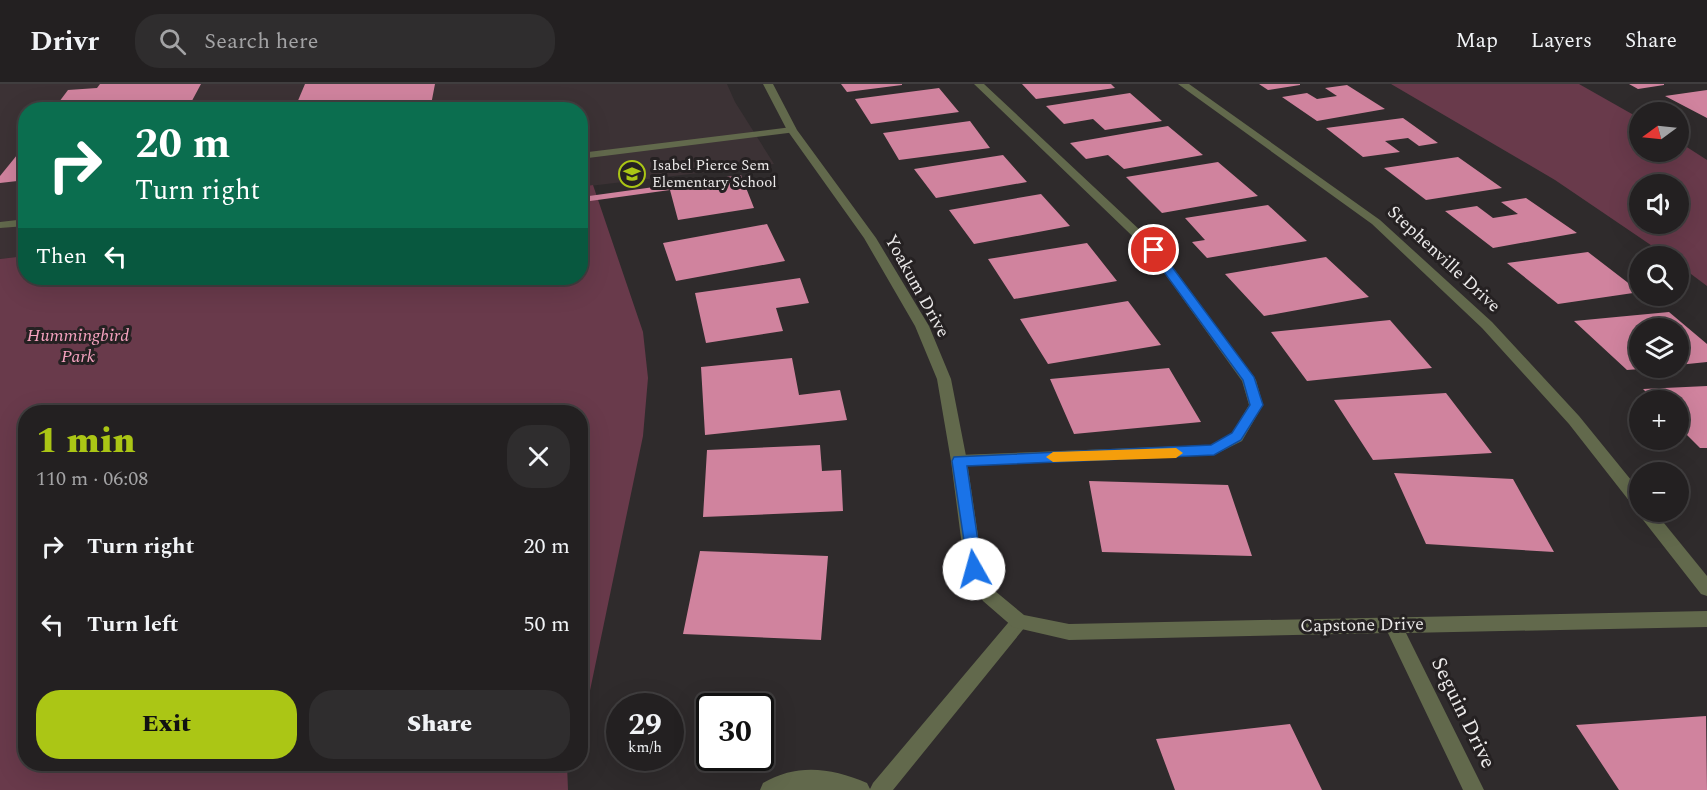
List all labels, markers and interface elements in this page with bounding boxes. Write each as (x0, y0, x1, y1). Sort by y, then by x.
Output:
search box (135, 14, 555, 68)
text: Drivr (30, 20, 99, 63)
icon: search (156, 25, 189, 58)
text: Search here (204, 25, 318, 58)
text: Map (1456, 25, 1498, 57)
text: Layers (1531, 25, 1592, 57)
text: Share (1625, 25, 1677, 57)
north arrow (1629, 102, 1689, 162)
map controls (1629, 102, 1689, 522)
text: 20 m (135, 113, 230, 176)
icon: right (36, 126, 114, 204)
place label: Isabel Pierce Sem Elementary School (652, 154, 777, 194)
school or university icon: Isabel Pierce Sem Elementary School (617, 159, 647, 189)
text: Turn right (135, 170, 260, 212)
button: sound (1629, 174, 1689, 234)
street label: Stephenville Drive (1381, 199, 1507, 319)
pin (1128, 224, 1179, 275)
street label: Yoakum Drive (878, 230, 956, 342)
icon: arrive (1137, 233, 1170, 266)
text: Then (36, 240, 87, 273)
icon: left (99, 240, 132, 273)
button: search (1629, 246, 1689, 306)
button: layers (1629, 318, 1689, 378)
park label: Hummingbird Park (27, 322, 129, 370)
button: + (1629, 390, 1689, 450)
text: 1 min (36, 414, 136, 469)
button: close (507, 425, 570, 488)
button: − (1629, 462, 1689, 522)
text: 110 m · 06:08 (36, 464, 148, 494)
icon: right (36, 530, 69, 563)
text: Turn right (87, 530, 194, 563)
text: 20 m (524, 530, 570, 563)
position arrow (942, 537, 1006, 601)
icon: left (36, 608, 69, 641)
text: Turn left (87, 608, 179, 641)
text: 50 m (524, 608, 570, 641)
street label: Capstone Drive (1300, 610, 1424, 640)
street label: Seguin Drive (1422, 652, 1504, 774)
button: Exit (36, 690, 297, 759)
button: Share (309, 690, 570, 759)
speed limit sign: 30 (696, 693, 774, 771)
text: 29 (628, 702, 662, 748)
text: km/h (628, 736, 662, 759)

